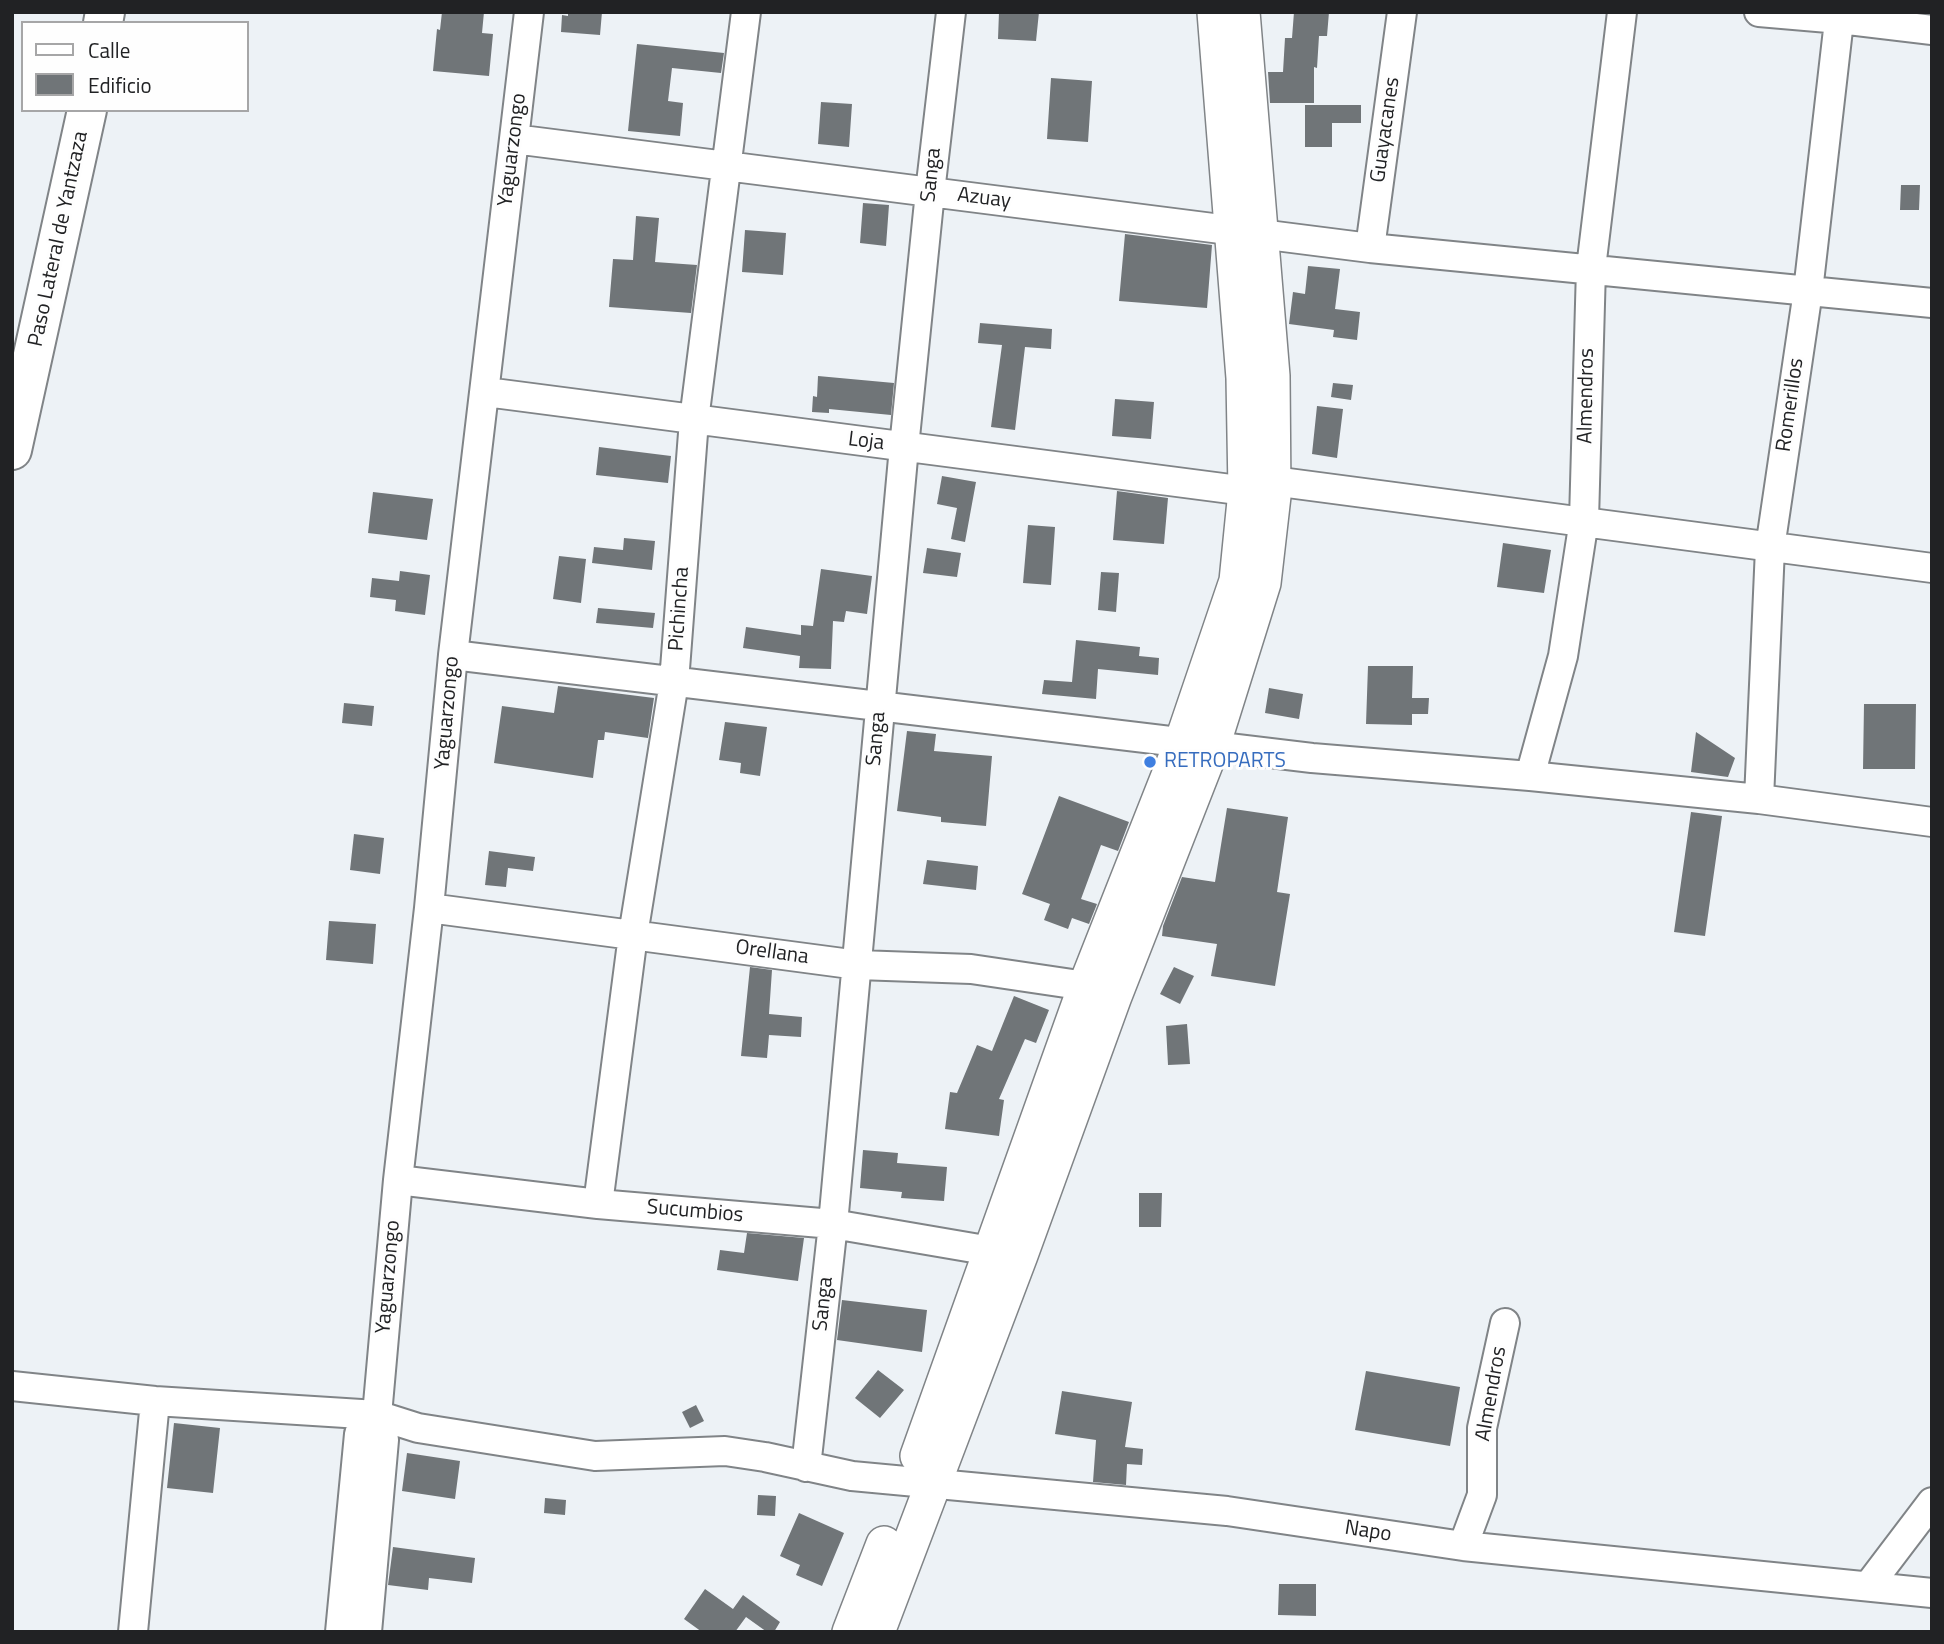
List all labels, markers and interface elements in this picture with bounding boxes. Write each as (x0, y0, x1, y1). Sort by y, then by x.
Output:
legend (21, 21, 248, 112)
text: Calle (88, 34, 130, 66)
text: Edificio (88, 69, 152, 101)
street label: Guayacanes (1366, 76, 1406, 184)
street label: Yaguarzongo (494, 92, 532, 208)
street label: Paso Lateral de Yantzaza (24, 129, 94, 349)
street label: Sanga (917, 147, 947, 203)
street label: Azuay (956, 183, 1012, 215)
street label: Almendros (1574, 348, 1600, 444)
street label: Romerillos (1772, 356, 1810, 454)
street label: Loja (847, 427, 885, 457)
street label: Pichincha (664, 566, 696, 652)
street label: Yaguarzongo (430, 655, 466, 771)
street label: Sanga (862, 711, 892, 767)
place label: RETROPARTS (1164, 749, 1286, 775)
marker: RETROPARTS (1142, 754, 1158, 770)
street label: Orellana (734, 935, 810, 971)
street label: Sucumbios (646, 1195, 744, 1229)
street label: Yaguarzongo (371, 1219, 407, 1335)
street label: Sanga (809, 1276, 839, 1332)
street label: Almendros (1471, 1345, 1513, 1443)
street label: Napo (1343, 1516, 1393, 1548)

